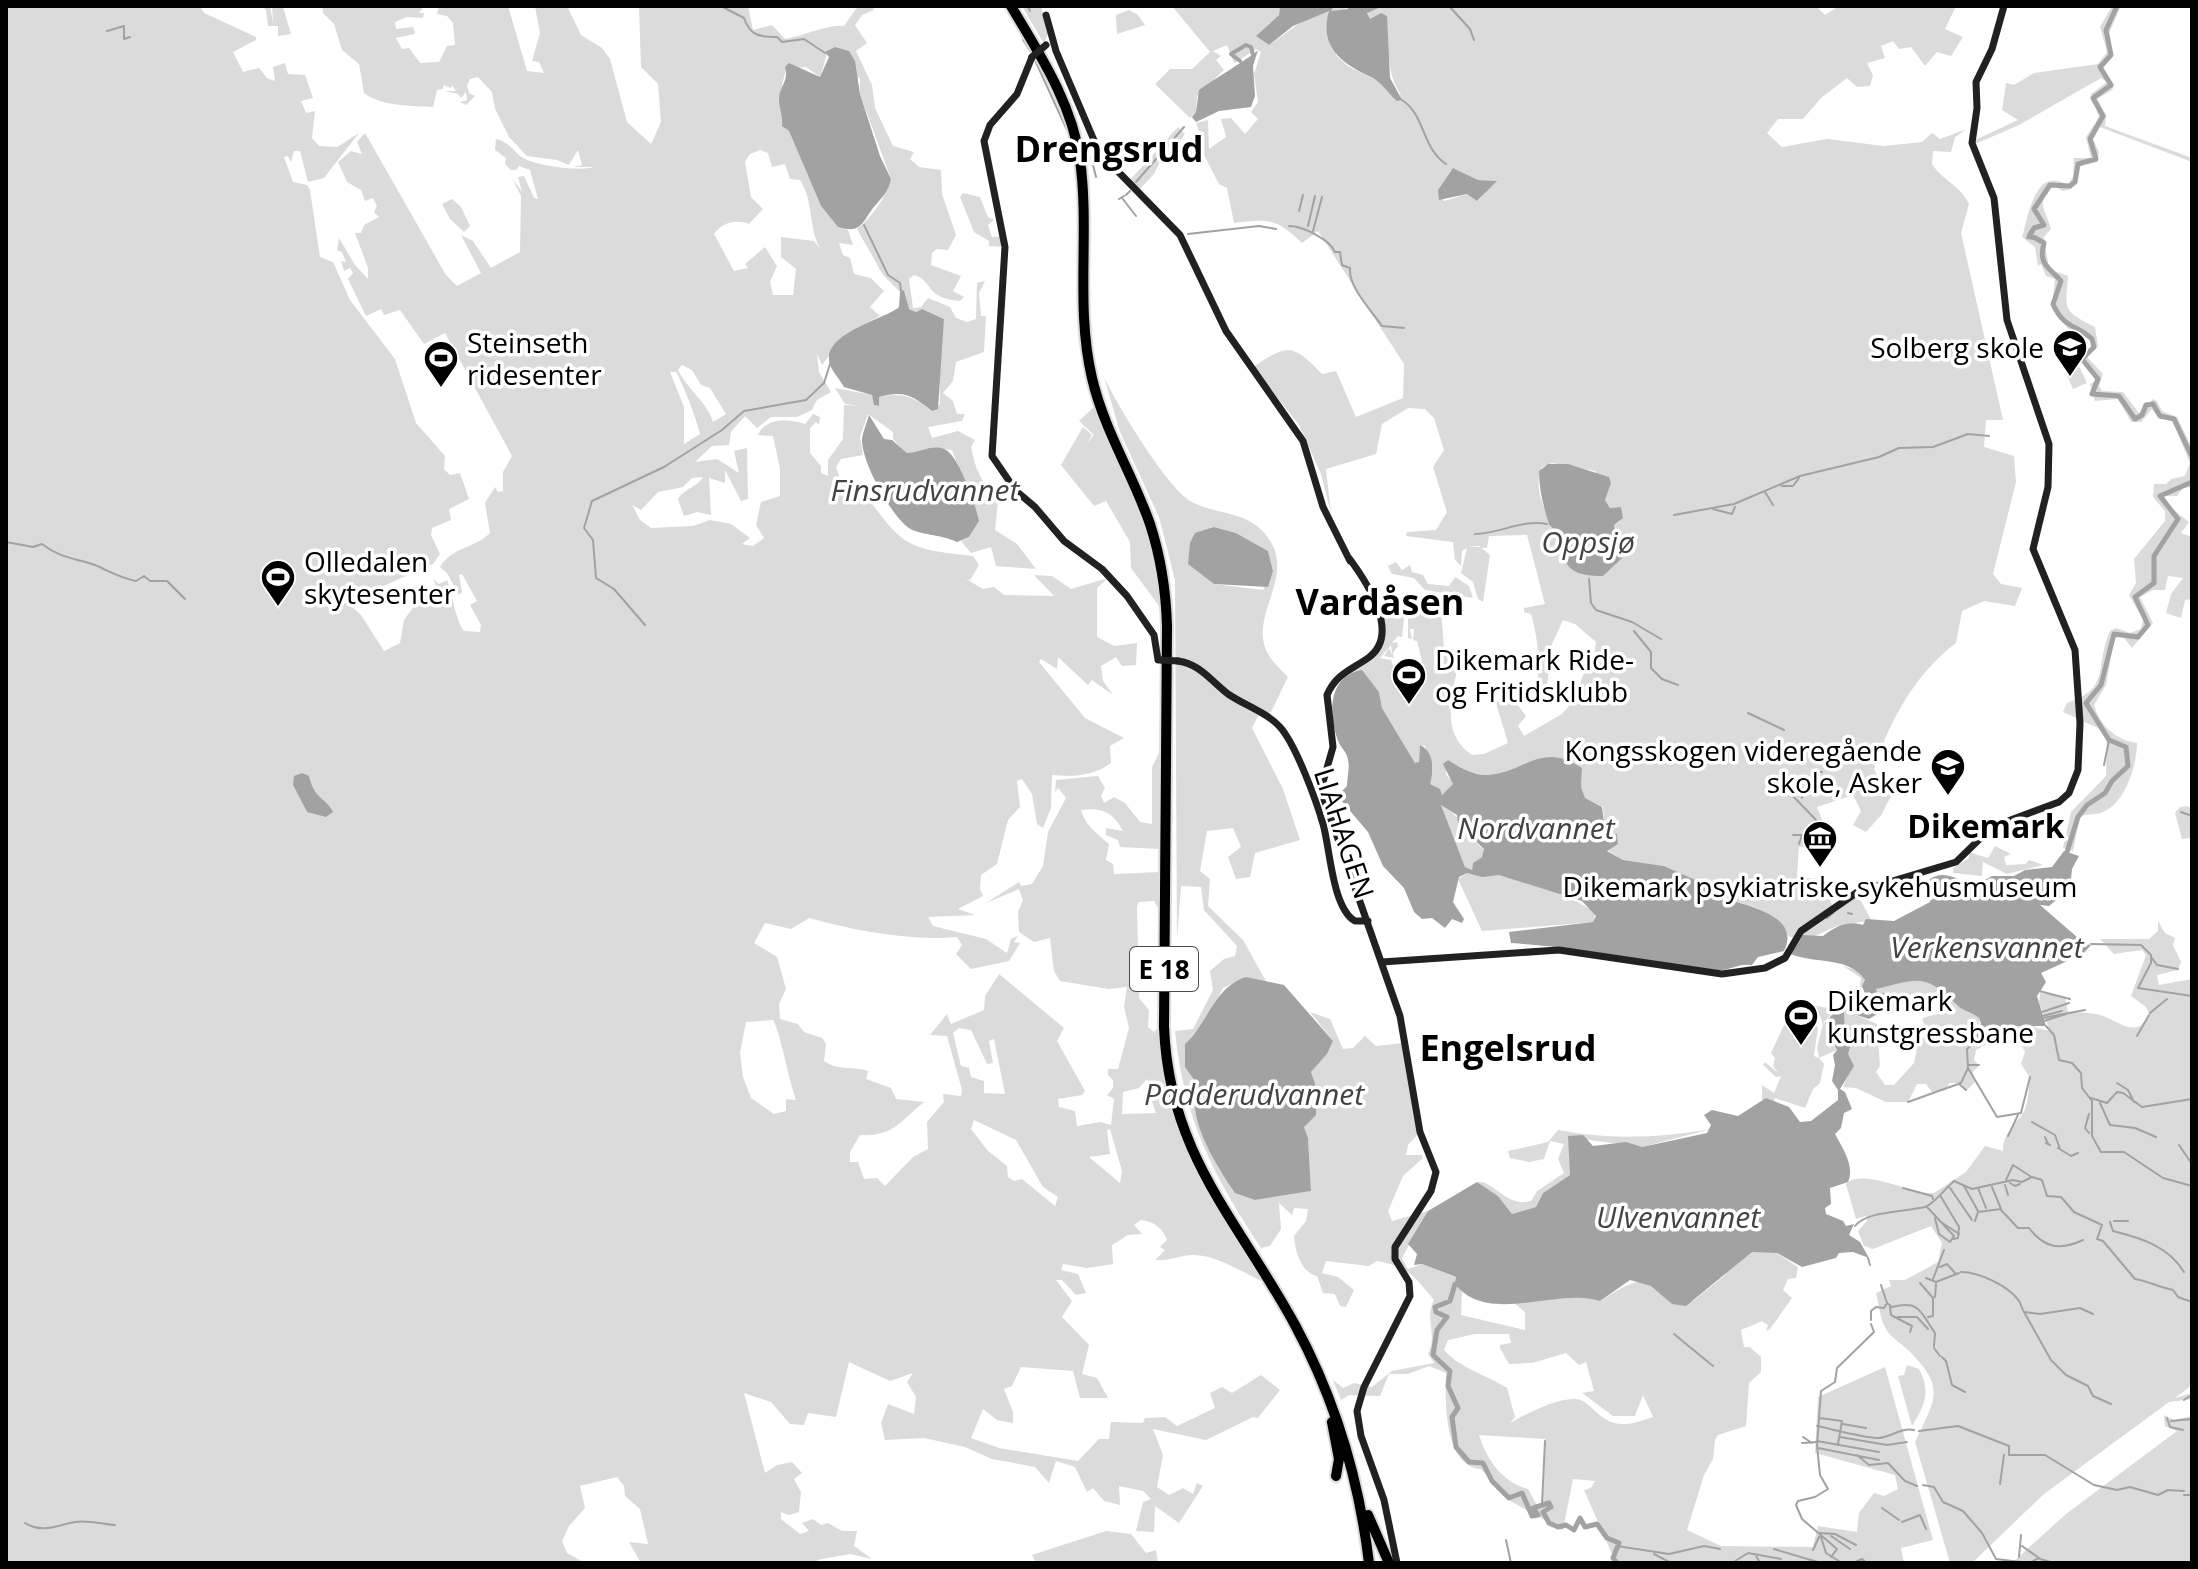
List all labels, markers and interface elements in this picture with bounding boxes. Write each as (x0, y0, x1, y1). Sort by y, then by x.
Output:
district label: Drengsrud (1015, 124, 1203, 173)
place label: Steinseth ridesenter (467, 323, 602, 393)
place label: Solberg skole (1870, 328, 2044, 366)
school or university icon: Solberg skole (2051, 328, 2089, 378)
sports icon: Steinseth ridesenter (422, 339, 460, 389)
water label: Finsrudvannet (831, 469, 1020, 510)
water label: Oppsjø (1541, 521, 1635, 562)
place label: Olledalen skytesenter (304, 542, 456, 612)
sports icon: Olledalen skytesenter (259, 558, 297, 608)
district label: Vardåsen (1296, 577, 1464, 626)
place label: Dikemark Ride- og Fritidsklubb (1435, 640, 1634, 710)
sports icon: Dikemark Ride- og Fritidsklubb (1390, 656, 1428, 706)
place label: Kongsskogen videregående skole, Asker (1564, 731, 1923, 801)
school or university icon: Kongsskogen videregående skole, Asker (1929, 747, 1967, 797)
street label: LIAHAGEN (1306, 763, 1384, 903)
district label: Dikemark (1907, 804, 2065, 847)
water label: Nordvannet (1457, 807, 1616, 848)
museum icon: Dikemark psykiatriske sykehusmuseum (1801, 819, 1839, 869)
place label: Dikemark psykiatriske sykehusmuseum (1563, 867, 2077, 905)
water label: Verkensvannet (1890, 926, 2085, 967)
road number: E 18 (1130, 947, 1198, 991)
place label: Dikemark kunstgressbane (1827, 981, 2034, 1051)
sports icon: Dikemark kunstgressbane (1782, 997, 1820, 1047)
district label: Engelsrud (1419, 1023, 1597, 1072)
water label: Padderudvannet (1144, 1073, 1365, 1114)
water label: Ulvenvannet (1596, 1196, 1761, 1237)

